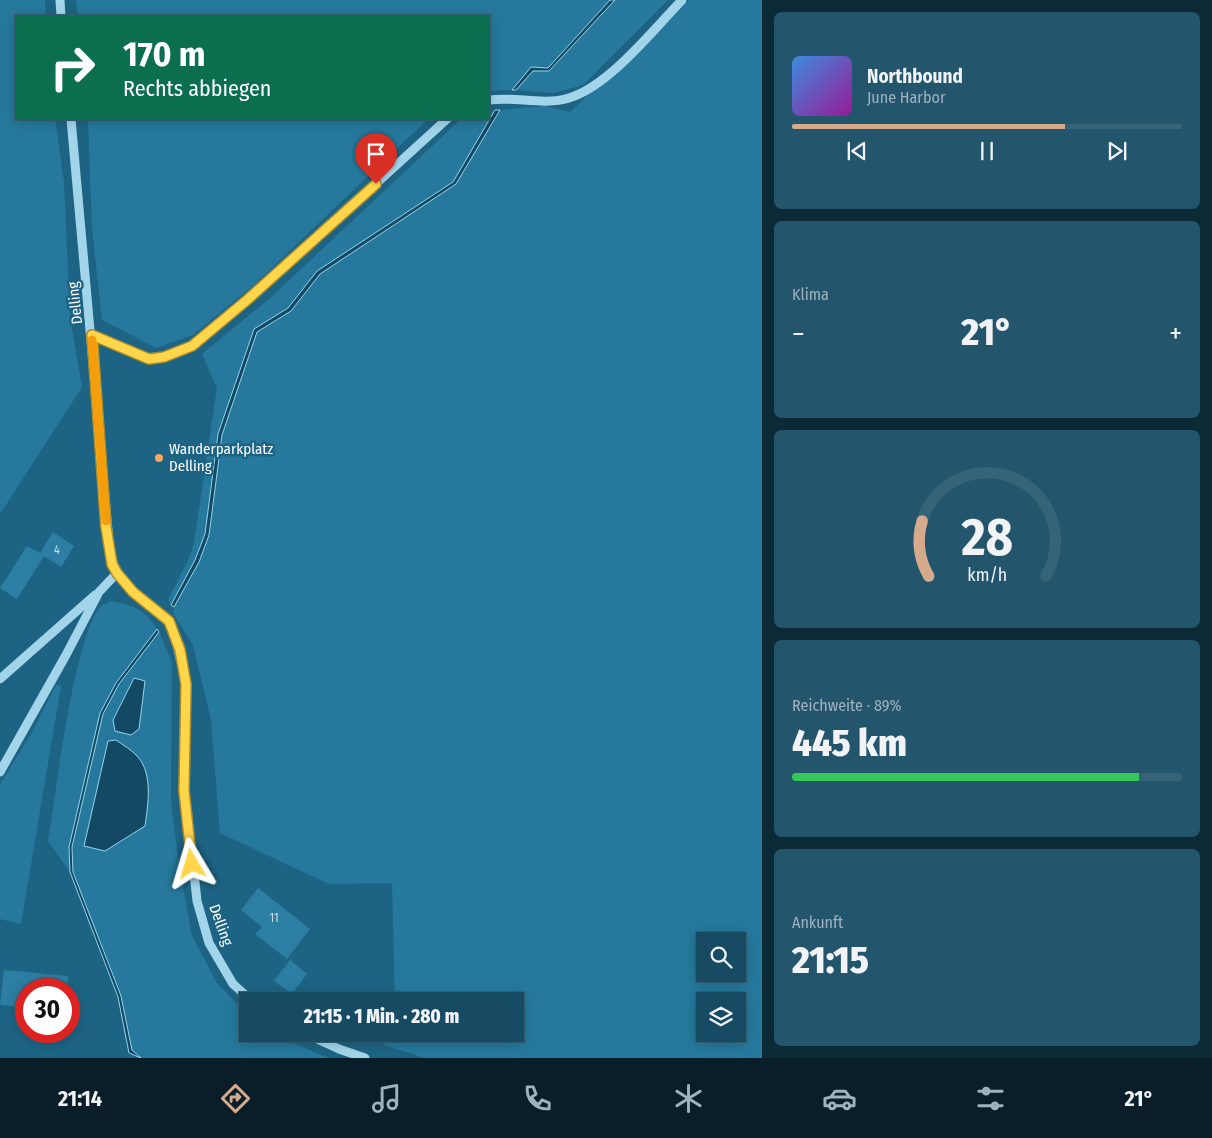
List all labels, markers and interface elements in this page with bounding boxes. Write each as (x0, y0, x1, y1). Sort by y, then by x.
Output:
text: 170 m (123, 33, 206, 75)
icon: right (40, 35, 105, 100)
text: Northbound (867, 65, 963, 88)
text: Rechts abbiegen (123, 75, 271, 102)
text: June Harbor (867, 88, 945, 107)
pin (355, 133, 397, 184)
icon: previous (843, 137, 871, 165)
icon: pause (973, 137, 1001, 165)
icon: next (1103, 137, 1131, 165)
icon: arrive (362, 140, 390, 168)
street label: Delling (64, 281, 86, 325)
text: Klima (792, 285, 829, 304)
text: 21° (961, 309, 1013, 355)
text: − (792, 317, 805, 350)
text: + (1169, 317, 1182, 350)
place label: Wanderparkplatz Delling (169, 440, 273, 475)
marker: Wanderparkplatz Delling (153, 452, 165, 464)
text: 28 (960, 506, 1013, 569)
house number: 4 (54, 543, 60, 557)
text: km/h (967, 564, 1007, 586)
text: Reichweite · 89% (792, 696, 901, 715)
text: 445 km (792, 720, 907, 766)
position arrow (165, 837, 217, 889)
street label: Delling (205, 902, 237, 948)
house number: 11 (269, 911, 279, 925)
text: Ankunft (792, 913, 843, 932)
map controls (696, 932, 746, 1042)
button: search (696, 932, 746, 982)
text: 21:15 (792, 937, 869, 983)
speed limit sign: 30 (15, 978, 80, 1043)
button: layers (696, 992, 746, 1042)
text: 21:15 · 1 Min. · 280 m (304, 1005, 459, 1028)
icon: directions (218, 1081, 253, 1116)
icon: music (369, 1081, 404, 1116)
icon: phone (520, 1081, 555, 1116)
icon: climate (671, 1081, 706, 1116)
icon: car (822, 1081, 857, 1116)
icon: filters (973, 1081, 1008, 1116)
text: 21:14 (58, 1085, 102, 1112)
text: 21° (1125, 1085, 1154, 1112)

